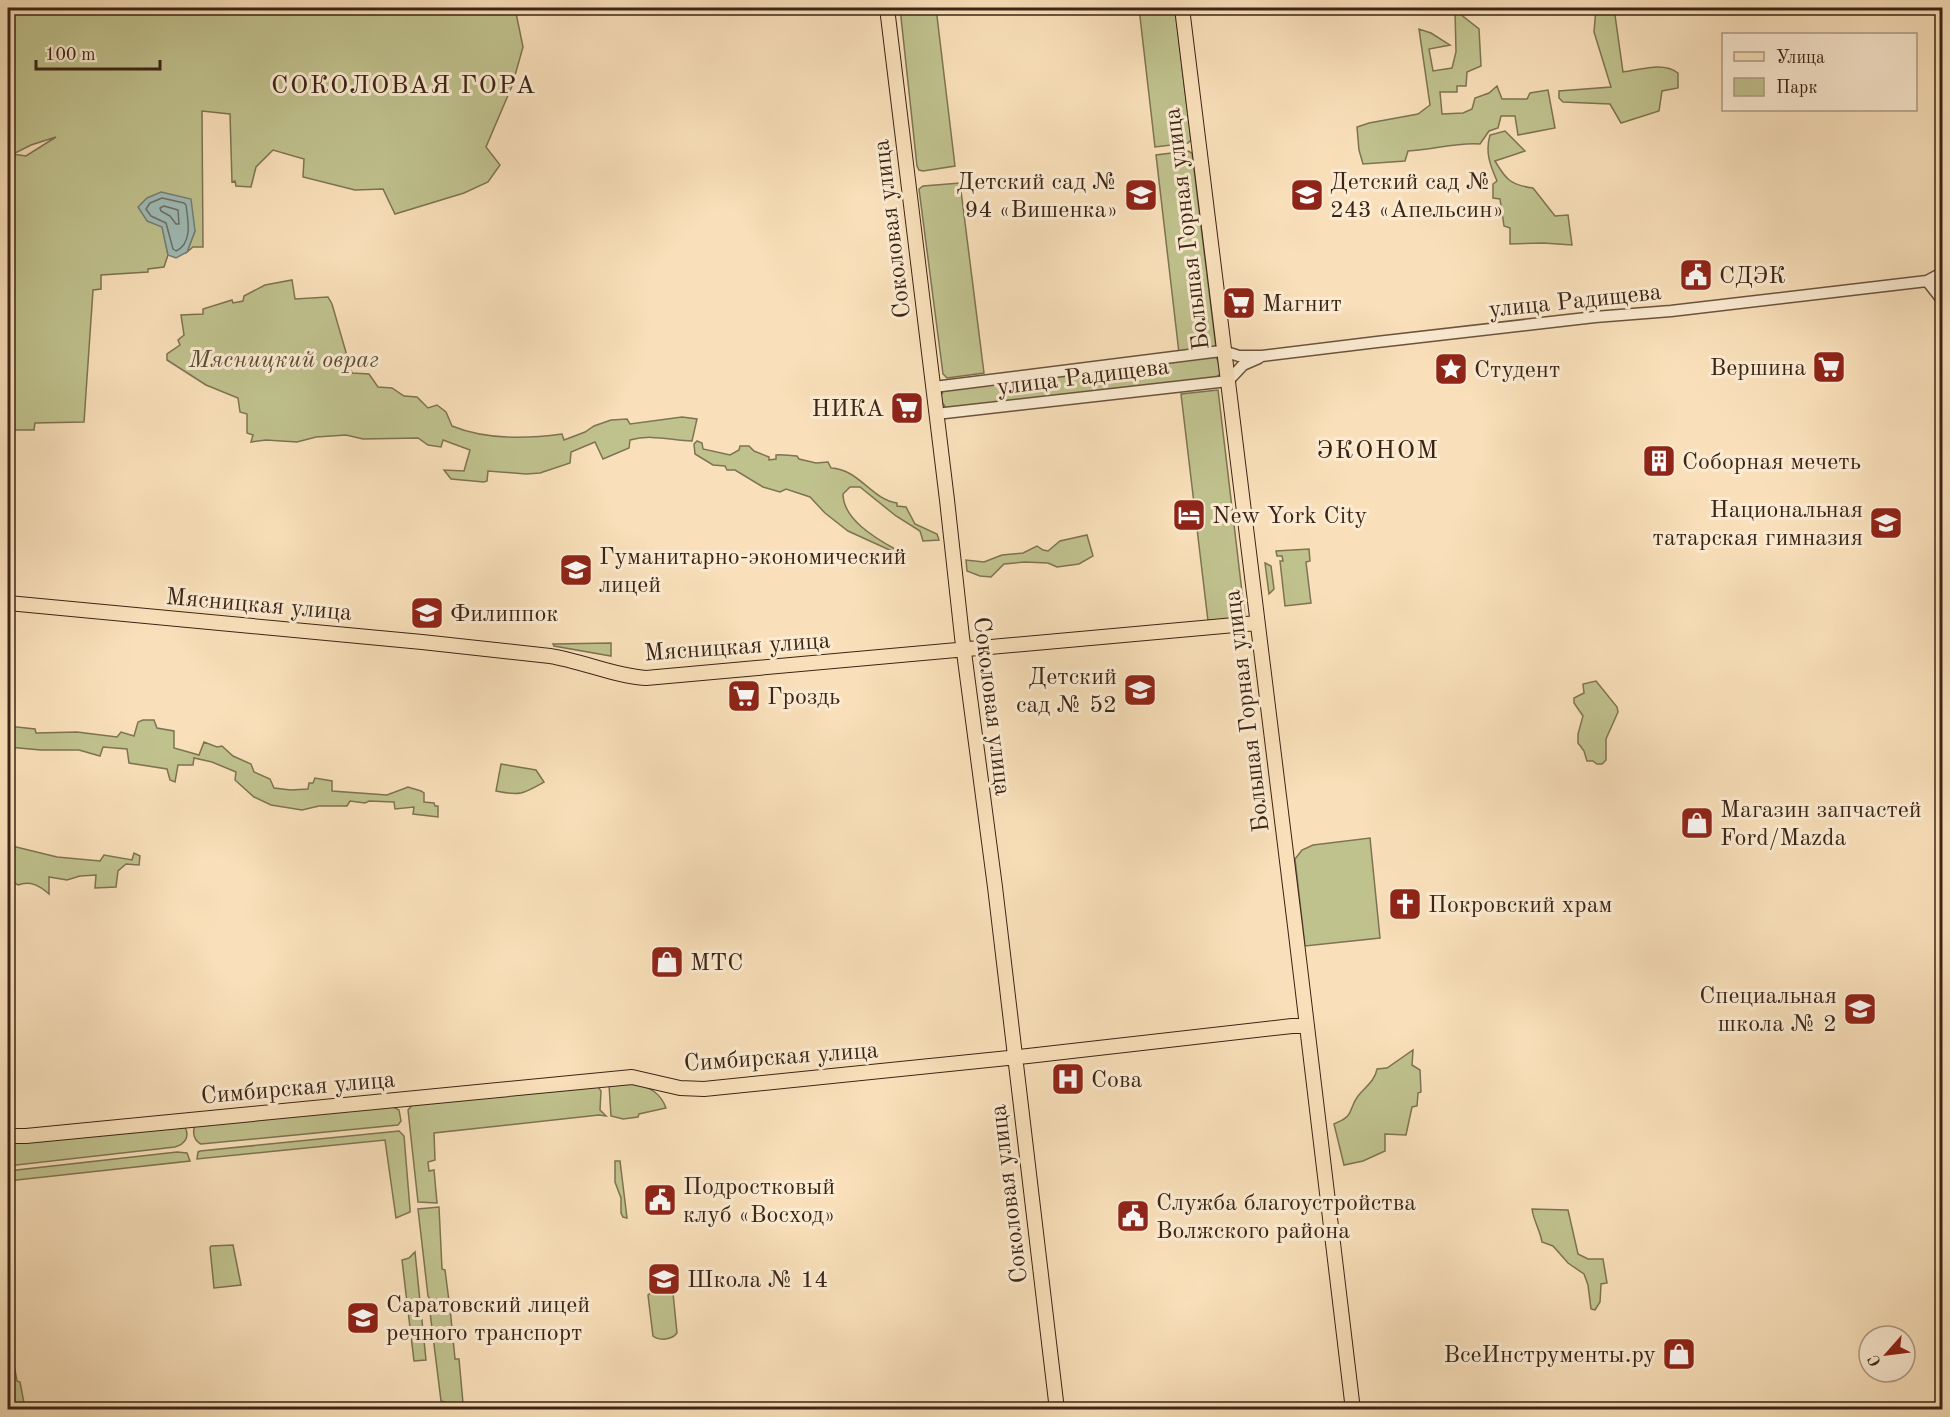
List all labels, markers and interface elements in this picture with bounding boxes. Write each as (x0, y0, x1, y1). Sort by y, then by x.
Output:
scale bar (36, 33, 160, 71)
legend (1722, 33, 1917, 111)
text: 100 m (45, 46, 96, 64)
text: Улица (1776, 49, 1825, 67)
district label: СОКОЛОВАЯ ГОРА (271, 73, 537, 99)
text: Парк (1776, 79, 1817, 97)
street label: Большая Горная улица (1161, 106, 1215, 351)
street label: Соколовая улица (870, 138, 916, 320)
place label: Детский сад № 94 «Вишенка» (956, 171, 1118, 223)
place label: Детский сад № 243 «Апельсин» (1330, 171, 1504, 223)
school or university icon: Детский сад № 94 «Вишенка» (1123, 177, 1159, 213)
school or university icon: Детский сад № 243 «Апельсин» (1289, 177, 1325, 213)
public building icon: СДЭК (1678, 257, 1714, 293)
place label: СДЭК (1719, 265, 1786, 289)
street label: улица Радищева (1488, 281, 1663, 323)
supermarket icon: Магнит (1221, 285, 1257, 321)
place label: Магнит (1262, 293, 1342, 317)
park label: Мясницкий овраг (188, 349, 379, 373)
supermarket icon: Вершина (1811, 349, 1847, 385)
place icon: Студент (1433, 351, 1469, 387)
street label: улица Радищева (996, 355, 1171, 400)
place label: Вершина (1710, 357, 1806, 381)
place label: Студент (1474, 359, 1560, 383)
supermarket icon: НИКА (889, 390, 925, 426)
place label: НИКА (811, 398, 884, 422)
district label: ЭКОНОМ (1316, 438, 1440, 464)
building icon: Соборная мечеть (1641, 443, 1677, 479)
place label: Соборная мечеть (1682, 451, 1861, 475)
hotel icon: New York City (1171, 497, 1207, 533)
place label: Национальная татарская гимназия (1653, 499, 1863, 551)
place label: New York City (1212, 505, 1368, 529)
school or university icon: Национальная татарская гимназия (1868, 505, 1904, 541)
place label: Гуманитарно-экономический лицей (599, 546, 907, 598)
school or university icon: Гуманитарно-экономический лицей (558, 552, 594, 588)
street label: Мясницкая улица (165, 586, 353, 626)
street label: Большая Горная улица (1221, 588, 1275, 833)
school or university icon: Филиппок (409, 595, 445, 631)
place label: Филиппок (450, 603, 558, 627)
street label: Соколовая улица (968, 615, 1014, 797)
street label: Мясницкая улица (643, 630, 831, 666)
place label: Детский сад № 52 (1016, 666, 1117, 718)
school or university icon: Детский сад № 52 (1122, 672, 1158, 708)
supermarket icon: Гроздь (726, 678, 762, 714)
place label: Гроздь (767, 686, 840, 710)
place label: Магазин запчастей Ford/Mazda (1720, 799, 1922, 851)
shop icon: Магазин запчастей Ford/Mazda (1679, 805, 1715, 841)
church icon: Покровский храм (1387, 886, 1423, 922)
place label: Покровский храм (1428, 894, 1612, 918)
shop icon: МТС (649, 944, 685, 980)
place label: МТС (690, 952, 743, 976)
place label: Специальная школа № 2 (1699, 985, 1837, 1037)
school or university icon: Специальная школа № 2 (1842, 991, 1878, 1027)
street label: Симбирская улица (683, 1039, 879, 1077)
hospital icon: Сова (1050, 1061, 1086, 1097)
street label: Симбирская улица (200, 1069, 397, 1109)
place label: Сова (1091, 1069, 1143, 1093)
street label: Соколовая улица (987, 1103, 1033, 1285)
place label: Подростковый клуб «Восход» (683, 1176, 835, 1228)
public building icon: Подростковый клуб «Восход» (642, 1182, 678, 1218)
place label: Служба благоустройства Волжского района (1156, 1192, 1416, 1244)
public building icon: Служба благоустройства Волжского района (1115, 1198, 1151, 1234)
school or university icon: Школа № 14 (646, 1261, 682, 1297)
place label: Школа № 14 (687, 1269, 828, 1293)
place label: Саратовский лицей речного транспорт (386, 1294, 590, 1346)
school or university icon: Саратовский лицей речного транспорт (345, 1300, 381, 1336)
north arrow (1857, 1324, 1917, 1384)
shop icon: ВсеИнструменты.ру (1661, 1336, 1697, 1372)
place label: ВсеИнструменты.ру (1443, 1344, 1656, 1368)
text: С (1866, 1352, 1885, 1369)

